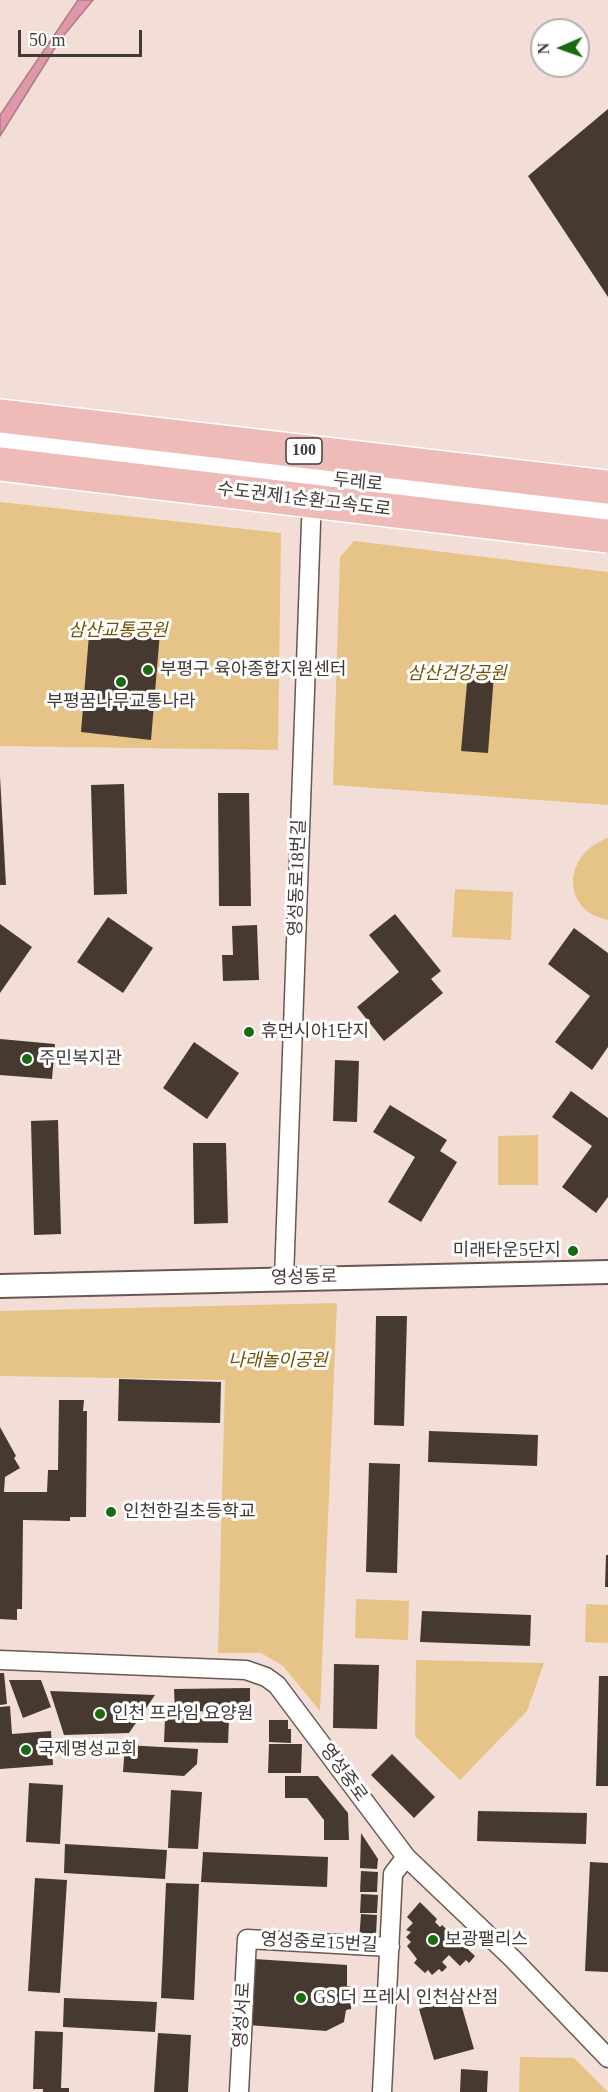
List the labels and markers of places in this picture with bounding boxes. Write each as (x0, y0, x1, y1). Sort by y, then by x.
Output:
place label: 부평구 육아종합지원센터 (160, 659, 347, 681)
marker: 부평구 육아종합지원센터 (141, 663, 155, 677)
marker: 부평꿈나무교통나라 (114, 675, 128, 689)
place label: 부평꿈나무교통나라 (46, 691, 196, 713)
place label: 휴먼시아1단지 (261, 1021, 369, 1043)
marker: 휴먼시아1단지 (242, 1025, 256, 1039)
place label: 주민복지관 (39, 1048, 122, 1070)
marker: 주민복지관 (20, 1052, 34, 1066)
place label: 미래타운5단지 (453, 1240, 561, 1262)
marker: 미래타운5단지 (566, 1244, 580, 1258)
place label: 인천한길초등학교 (123, 1501, 255, 1523)
marker: 인천한길초등학교 (104, 1505, 118, 1519)
place label: 인천 프라임 요양원 (112, 1703, 253, 1725)
marker: 인천 프라임 요양원 (93, 1707, 107, 1721)
place label: 국제명성교회 (38, 1739, 137, 1761)
marker: 국제명성교회 (19, 1743, 33, 1757)
place label: 보광팰리스 (445, 1929, 528, 1951)
marker: 보광팰리스 (426, 1933, 440, 1947)
place label: GS 더 프레시 인천삼산점 (313, 1987, 499, 2009)
marker: GS 더 프레시 인천삼산점 (294, 1991, 308, 2005)

